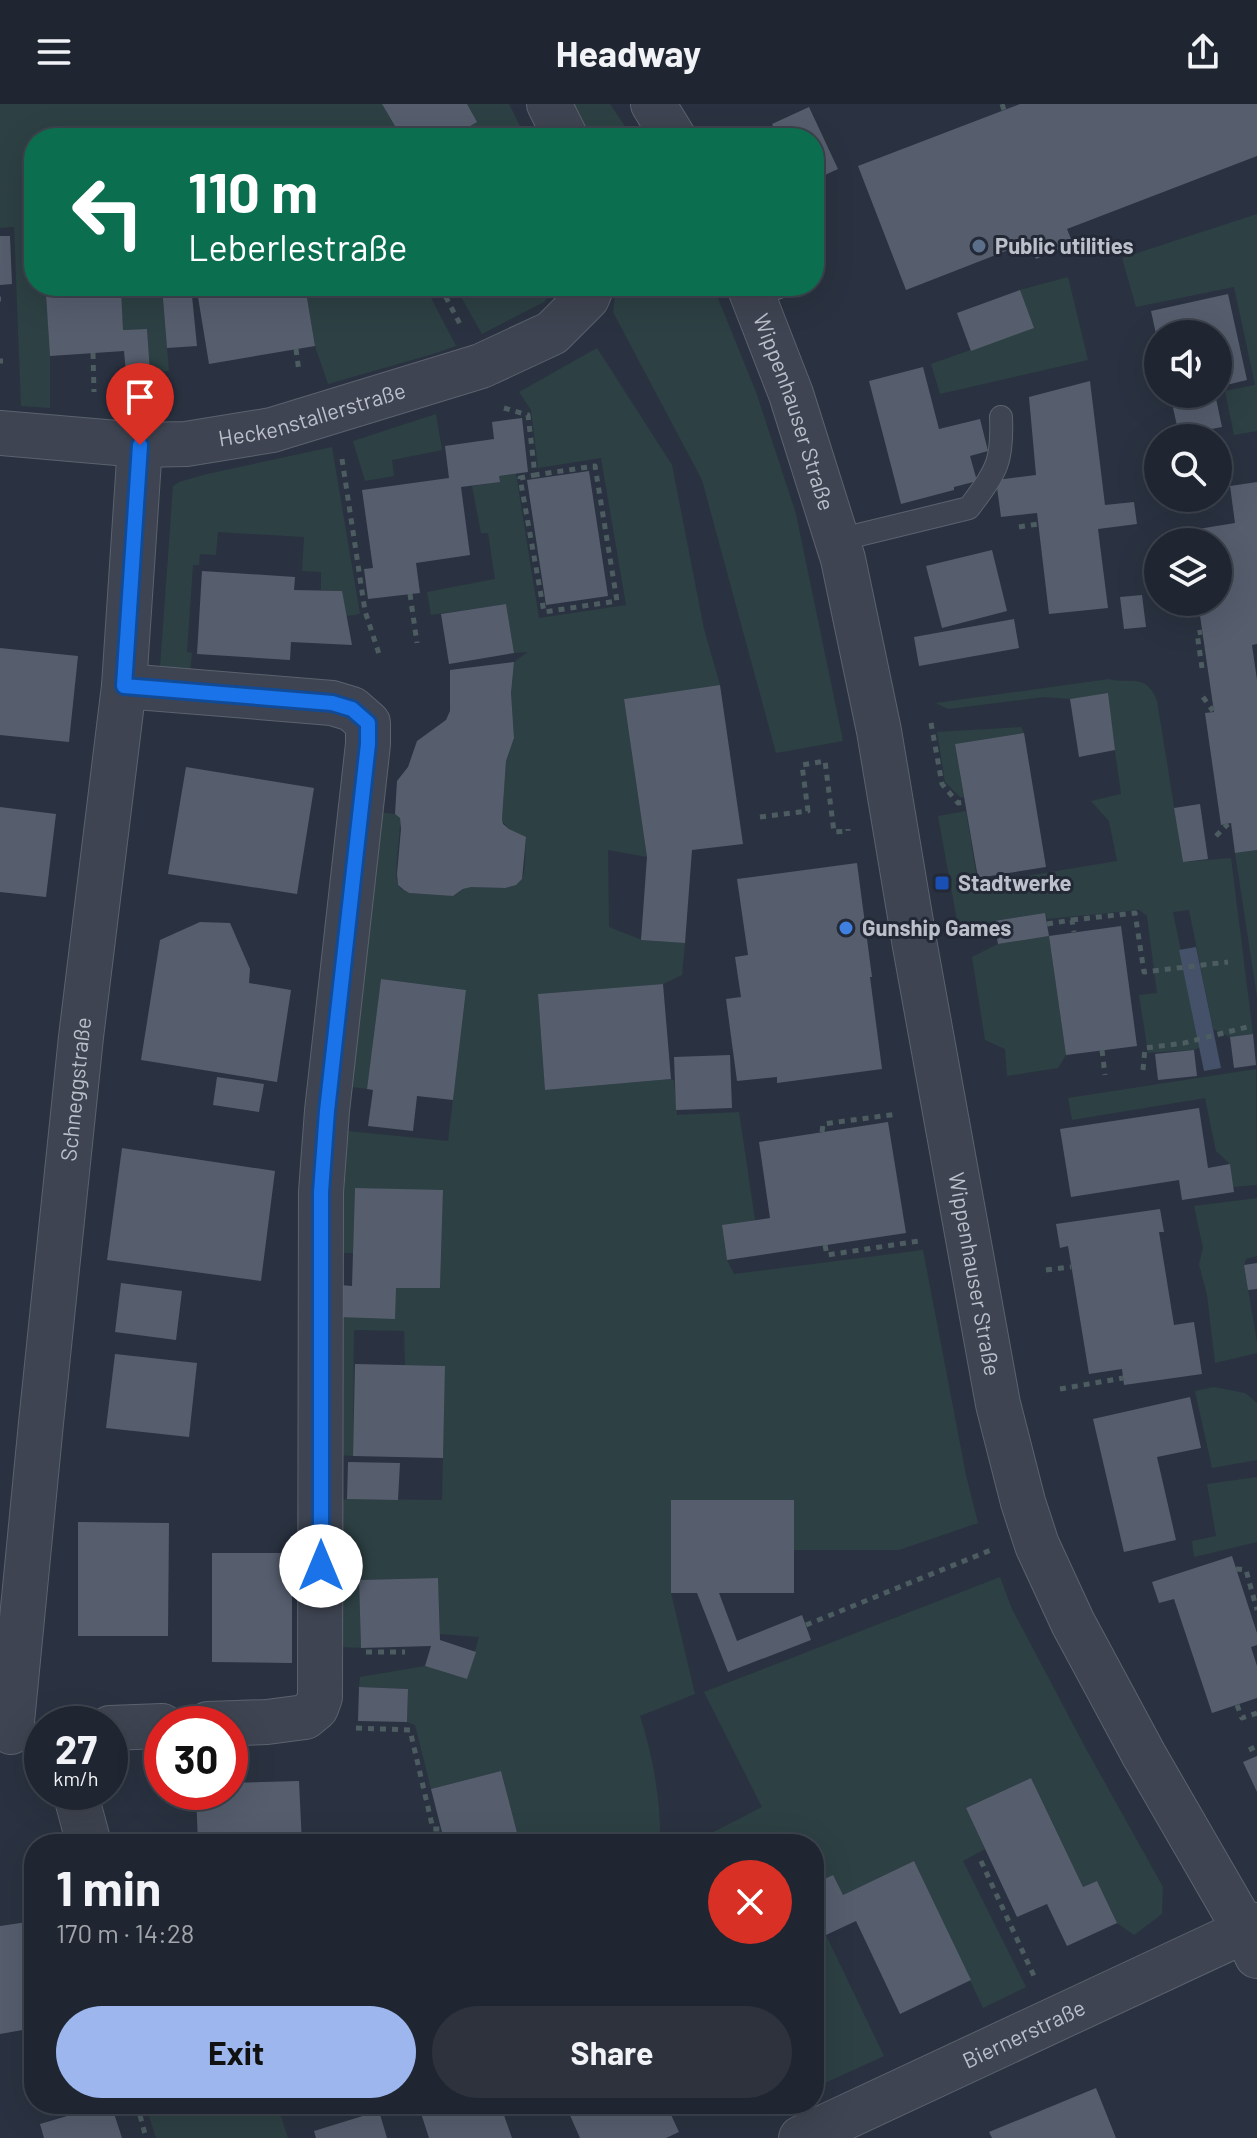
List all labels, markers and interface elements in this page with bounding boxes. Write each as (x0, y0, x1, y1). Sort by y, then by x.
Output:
icon: menu (32, 30, 76, 74)
icon: share (1181, 30, 1225, 74)
text: Headway (556, 31, 701, 74)
text: 110 m (188, 157, 318, 224)
icon: left (56, 160, 160, 264)
text: Leberlestraße (188, 225, 408, 268)
place label: Public utilities (995, 232, 1134, 258)
marker: Public utilities (970, 237, 988, 255)
street label: Wippenhauser Straße (749, 310, 841, 513)
map controls (1144, 320, 1232, 616)
button: sound (1144, 320, 1232, 408)
pin (106, 363, 174, 445)
icon: arrive (118, 375, 162, 419)
street label: Heckenstallerstraße (216, 376, 408, 451)
button: search (1144, 424, 1232, 512)
button: layers (1144, 528, 1232, 616)
place label: Stadtwerke (958, 869, 1072, 895)
marker: Stadtwerke (933, 874, 951, 892)
place label: Gunship Games (862, 914, 1011, 940)
marker: Gunship Games (837, 919, 855, 937)
street label: Schneggstraße (54, 1016, 95, 1163)
street label: Wippenhauser Straße (944, 1170, 1007, 1378)
position arrow (279, 1524, 363, 1608)
speed limit sign: 30 (144, 1706, 248, 1810)
text: 27 (55, 1724, 97, 1772)
text: km/h (53, 1766, 99, 1790)
text: 1 min (56, 1858, 161, 1916)
button: close (708, 1860, 792, 1944)
text: 170 m · 14:28 (56, 1917, 194, 1948)
street label: Biernerstraße (958, 1993, 1089, 2073)
button: Exit (56, 2006, 416, 2098)
button: Share (432, 2006, 792, 2098)

